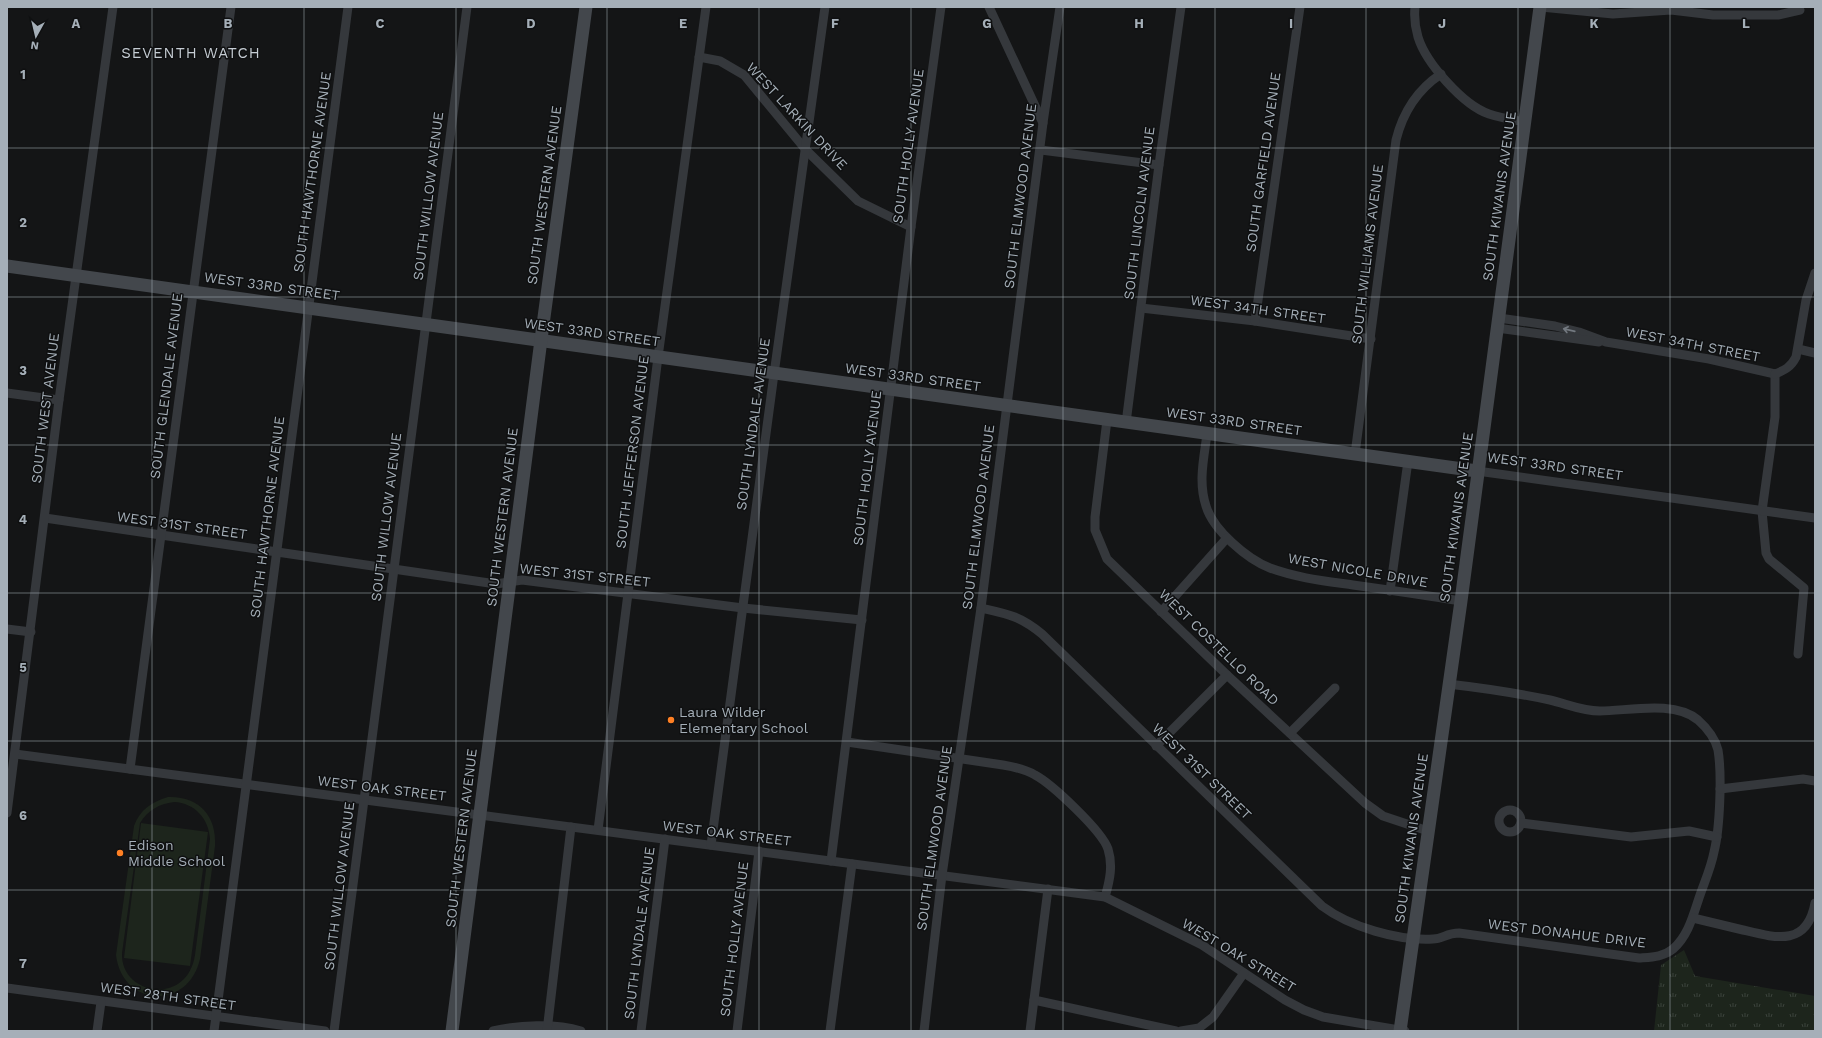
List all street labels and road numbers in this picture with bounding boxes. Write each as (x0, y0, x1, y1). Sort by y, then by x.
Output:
street label: WEST LARKIN DRIVE (743, 59, 851, 173)
street label: SOUTH HOLLY AVENUE (889, 68, 927, 224)
street label: SOUTH HAWTHORNE AVENUE (290, 70, 334, 273)
street label: SOUTH GARFIELD AVENUE (1242, 71, 1284, 253)
street label: SOUTH ELMWOOD AVENUE (1001, 103, 1039, 289)
street label: SOUTH WESTERN AVENUE (524, 105, 564, 285)
street label: SOUTH KIWANIS AVENUE (1479, 110, 1519, 282)
street label: SOUTH WILLOW AVENUE (410, 111, 446, 281)
street label: SOUTH LINCOLN AVENUE (1120, 126, 1158, 300)
street label: SOUTH WILLIAMS AVENUE (1348, 163, 1386, 345)
street label: WEST 33RD STREET (203, 269, 341, 304)
street label: SOUTH GLENDALE AVENUE (147, 292, 185, 480)
street label: WEST 34TH STREET (1189, 292, 1327, 326)
street label: WEST 33RD STREET (523, 315, 661, 350)
street label: WEST 34TH STREET (1625, 323, 1762, 365)
street label: SOUTH WEST AVENUE (28, 332, 62, 484)
street label: SOUTH LYNDALE AVENUE (733, 337, 773, 511)
street label: SOUTH JEFFERSON AVENUE (612, 355, 652, 549)
street label: WEST 33RD STREET (844, 360, 982, 395)
street label: SOUTH HOLLY AVENUE (850, 390, 884, 546)
street label: WEST 33RD STREET (1165, 404, 1303, 439)
street label: SOUTH HAWTHORNE AVENUE (247, 415, 287, 619)
street label: SOUTH ELMWOOD AVENUE (959, 424, 997, 610)
street label: SOUTH WESTERN AVENUE (483, 427, 521, 607)
street label: SOUTH KIWANIS AVENUE (1436, 431, 1476, 603)
street label: SOUTH WILLOW AVENUE (368, 432, 404, 602)
street label: WEST 33RD STREET (1486, 449, 1624, 484)
street label: WEST 31ST STREET (116, 508, 249, 542)
street label: WEST NICOLE DRIVE (1287, 550, 1429, 590)
street label: WEST 31ST STREET (519, 560, 652, 590)
street label: WEST COSTELLO ROAD (1156, 586, 1282, 708)
street label: WEST 31ST STREET (1149, 720, 1255, 823)
street label: SOUTH ELMWOOD AVENUE (913, 745, 955, 931)
street label: SOUTH WESTERN AVENUE (442, 748, 480, 928)
street label: SOUTH KIWANIS AVENUE (1391, 752, 1431, 924)
street label: WEST OAK STREET (317, 772, 448, 804)
street label: SOUTH WILLOW AVENUE (321, 801, 357, 971)
street label: WEST OAK STREET (662, 817, 793, 849)
street label: SOUTH LYNDALE AVENUE (620, 846, 658, 1020)
street label: SOUTH HOLLY AVENUE (717, 861, 751, 1017)
street label: WEST OAK STREET (1179, 915, 1299, 996)
street label: WEST DONAHUE DRIVE (1487, 915, 1647, 951)
street label: WEST 28TH STREET (99, 979, 237, 1014)

